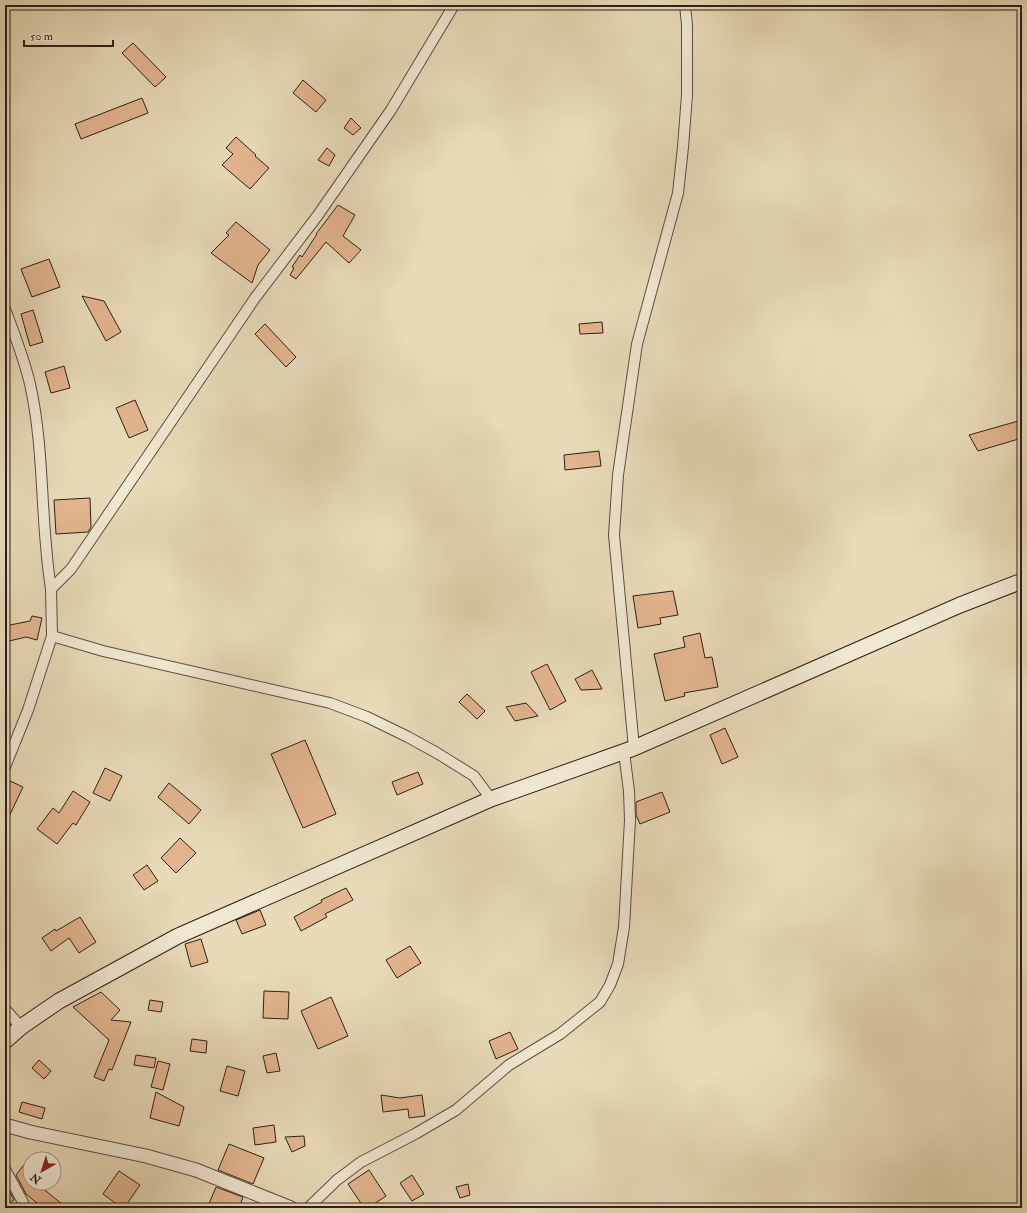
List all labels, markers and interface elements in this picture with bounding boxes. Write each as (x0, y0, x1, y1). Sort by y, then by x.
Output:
scale bar (24, 22, 113, 48)
text: 50 m (30, 29, 54, 44)
north arrow (22, 1151, 62, 1191)
text: N (27, 1170, 45, 1187)

